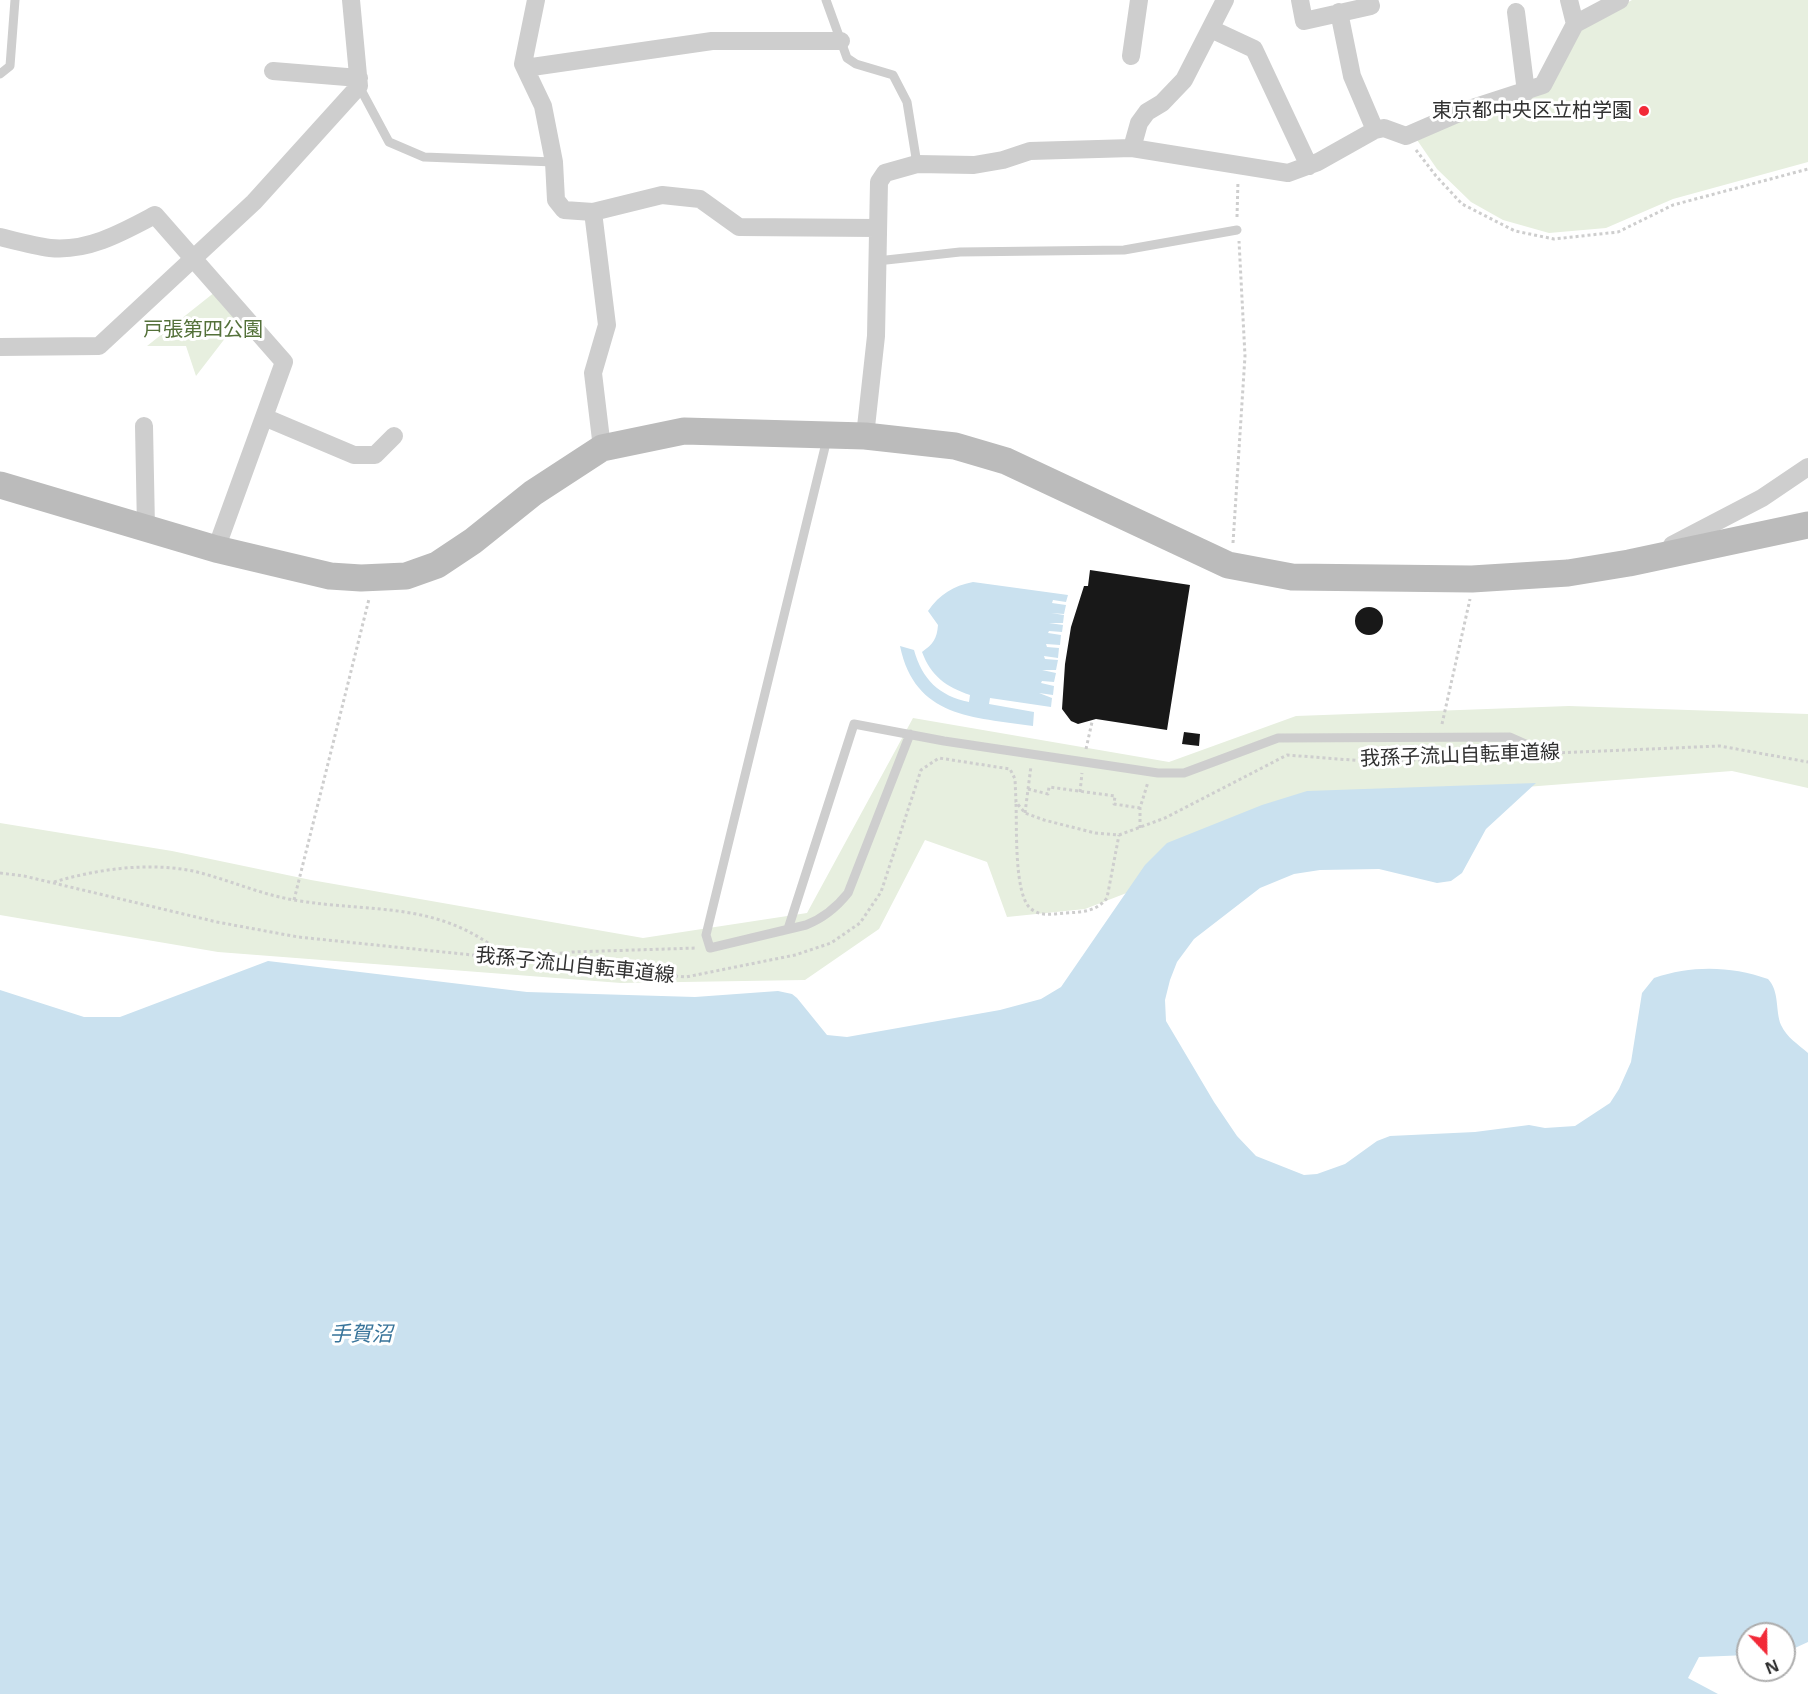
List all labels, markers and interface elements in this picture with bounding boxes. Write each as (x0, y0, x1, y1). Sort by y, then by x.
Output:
place label: 東京都中央区立柏学園 (1432, 99, 1632, 123)
marker: 東京都中央区立柏学園 (1637, 104, 1651, 118)
park label: 戸張第四公園 (143, 318, 263, 342)
street label: 我孫子流山自転車道線 (1360, 741, 1560, 771)
street label: 我孫子流山自転車道線 (474, 944, 676, 988)
water label: 手賀沼 (330, 1322, 392, 1348)
north arrow (1736, 1622, 1796, 1682)
text: N (1762, 1654, 1782, 1679)

